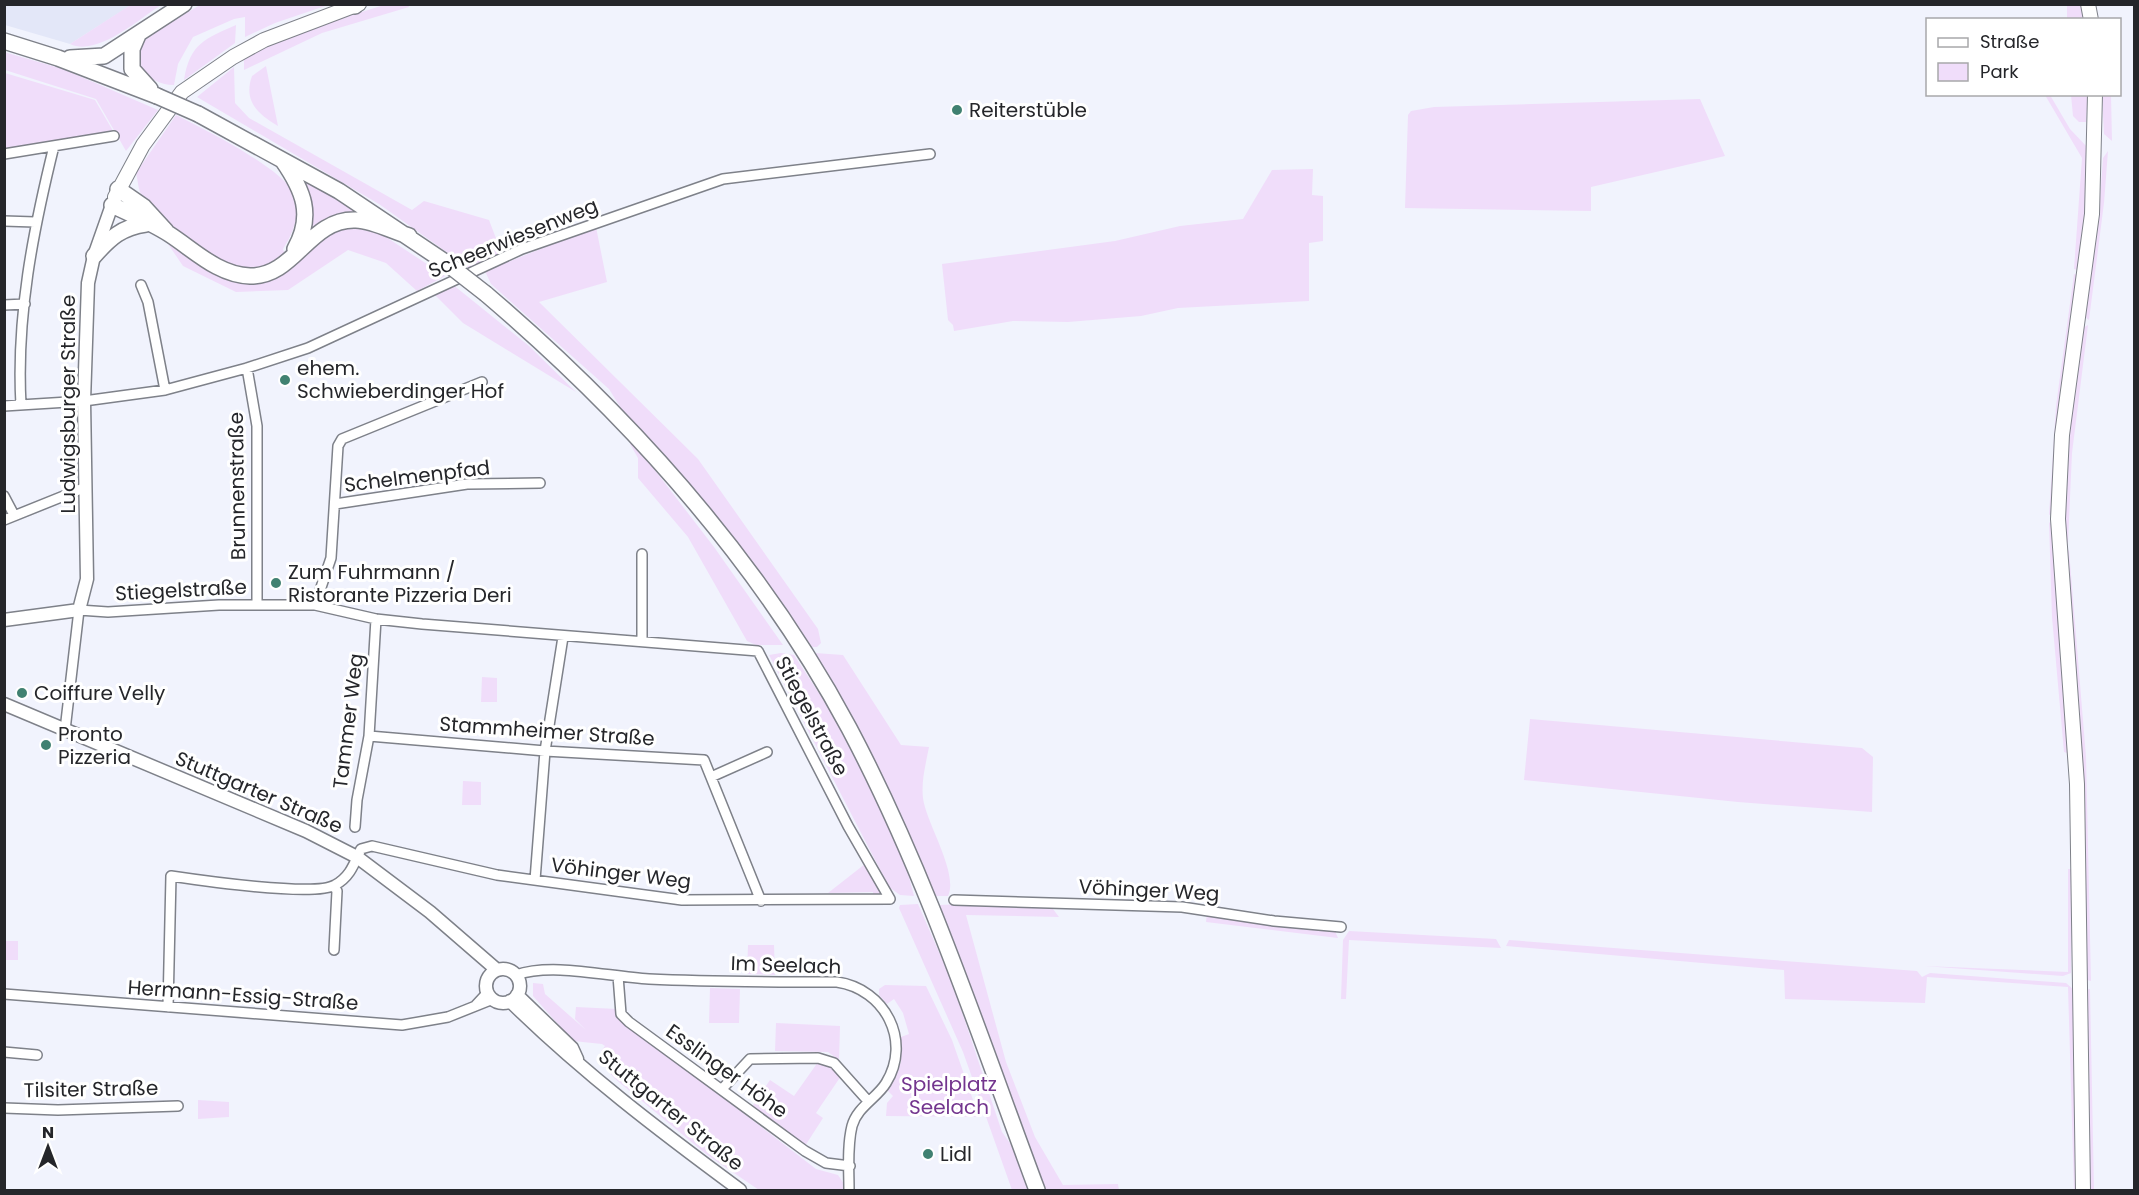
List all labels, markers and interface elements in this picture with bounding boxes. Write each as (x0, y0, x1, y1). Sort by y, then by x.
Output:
legend (1926, 18, 2121, 96)
text: Straße (1980, 29, 2039, 54)
text: Park (1980, 59, 2019, 84)
place label: Reiterstüble (969, 96, 1087, 124)
marker: Reiterstüble (950, 103, 964, 117)
street label: Scheerwiesenweg (424, 191, 602, 285)
street label: Ludwigsburger Straße (54, 295, 82, 513)
place label: ehem. Schwieberdinger Hof (297, 354, 504, 405)
marker: ehem. Schwieberdinger Hof (278, 373, 292, 387)
street label: Brunnenstraße (222, 412, 252, 560)
street label: Schelmenpfad (342, 453, 492, 499)
place label: Zum Fuhrmann / Ristorante Pizzeria Deri (288, 558, 512, 609)
street label: Stiegelstraße (114, 573, 248, 607)
marker: Zum Fuhrmann / Ristorante Pizzeria Deri (269, 576, 283, 590)
street label: Stiegelstraße (769, 651, 855, 781)
street label: Tammer Weg (326, 652, 370, 790)
place label: Coiffure Velly (34, 679, 165, 707)
marker: Coiffure Velly (15, 686, 29, 700)
street label: Stammheimer Straße (438, 710, 656, 752)
place label: Pronto Pizzeria (58, 720, 131, 771)
marker: Pronto Pizzeria (39, 738, 53, 752)
street label: Stuttgarter Straße (171, 744, 347, 840)
street label: Vöhinger Weg (549, 851, 693, 895)
street label: Vöhinger Weg (1078, 872, 1220, 908)
street label: Im Seelach (730, 949, 842, 981)
street label: Hermann-Essig-Straße (127, 973, 359, 1017)
street label: Esslinger Höhe (660, 1017, 794, 1125)
street label: Stuttgarter Straße (592, 1043, 750, 1177)
park label: Spielplatz Seelach (901, 1070, 997, 1121)
street label: Tilsiter Straße (24, 1074, 158, 1104)
north arrow (18, 1117, 78, 1177)
text: N (42, 1121, 54, 1144)
place label: Lidl (940, 1140, 972, 1168)
marker: Lidl (921, 1147, 935, 1161)

